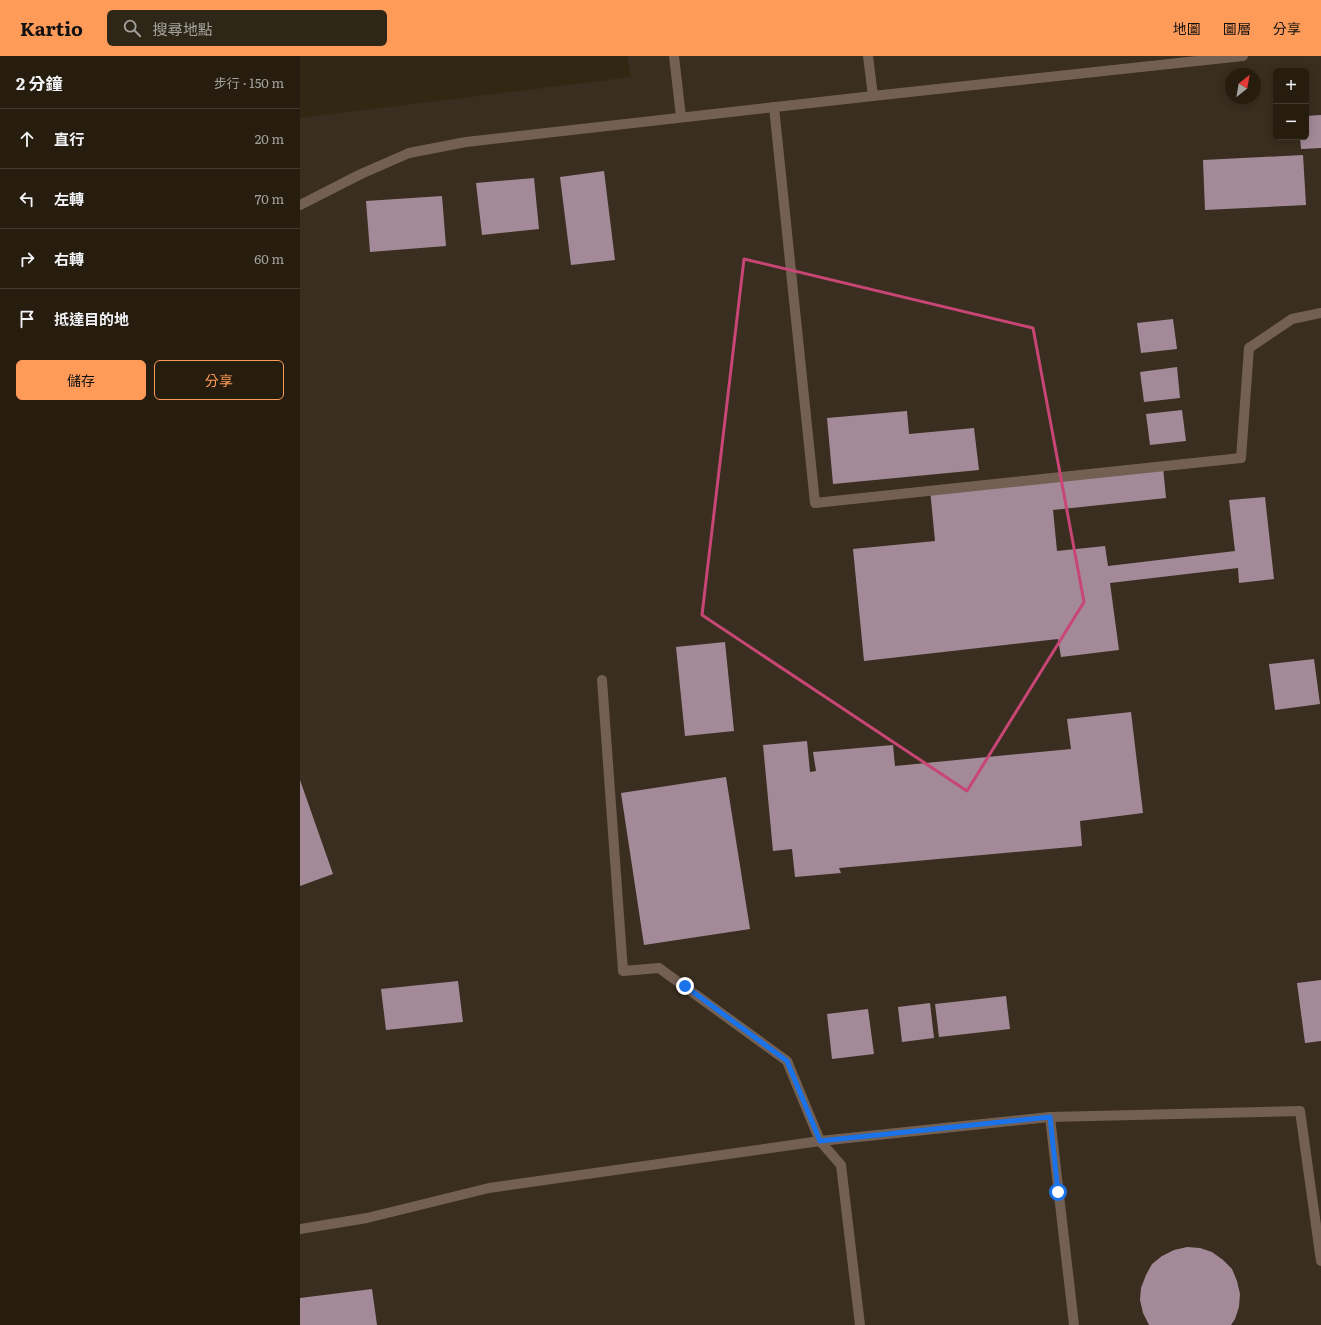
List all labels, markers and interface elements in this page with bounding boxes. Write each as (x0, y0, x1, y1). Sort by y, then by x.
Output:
search box (107, 10, 387, 46)
text: Kartio (20, 14, 83, 42)
icon: search (121, 17, 143, 39)
text: 搜尋地點 (153, 17, 213, 40)
text: 地圖 (1173, 18, 1201, 38)
text: 圖層 (1223, 18, 1251, 38)
text: 分享 (1273, 18, 1301, 38)
north arrow (1225, 68, 1261, 104)
map controls (1273, 68, 1309, 140)
button: + (1273, 68, 1309, 104)
text: 2 分鐘 (16, 70, 63, 95)
text: 步行 · 150 m (214, 73, 284, 92)
button: − (1273, 104, 1309, 140)
text: 直行 (54, 127, 84, 150)
icon: ahead (16, 128, 38, 150)
text: 20 m (255, 129, 284, 148)
text: 左轉 (54, 187, 84, 210)
icon: left (16, 188, 38, 210)
text: 70 m (255, 189, 284, 208)
text: 右轉 (54, 247, 84, 270)
icon: right (16, 248, 38, 270)
text: 60 m (254, 249, 284, 268)
text: 抵達目的地 (54, 307, 129, 330)
icon: arrive (16, 308, 38, 330)
button: 儲存 (16, 360, 146, 400)
button: 分享 (154, 360, 284, 400)
route end (676, 977, 694, 995)
route start (1049, 1183, 1067, 1201)

